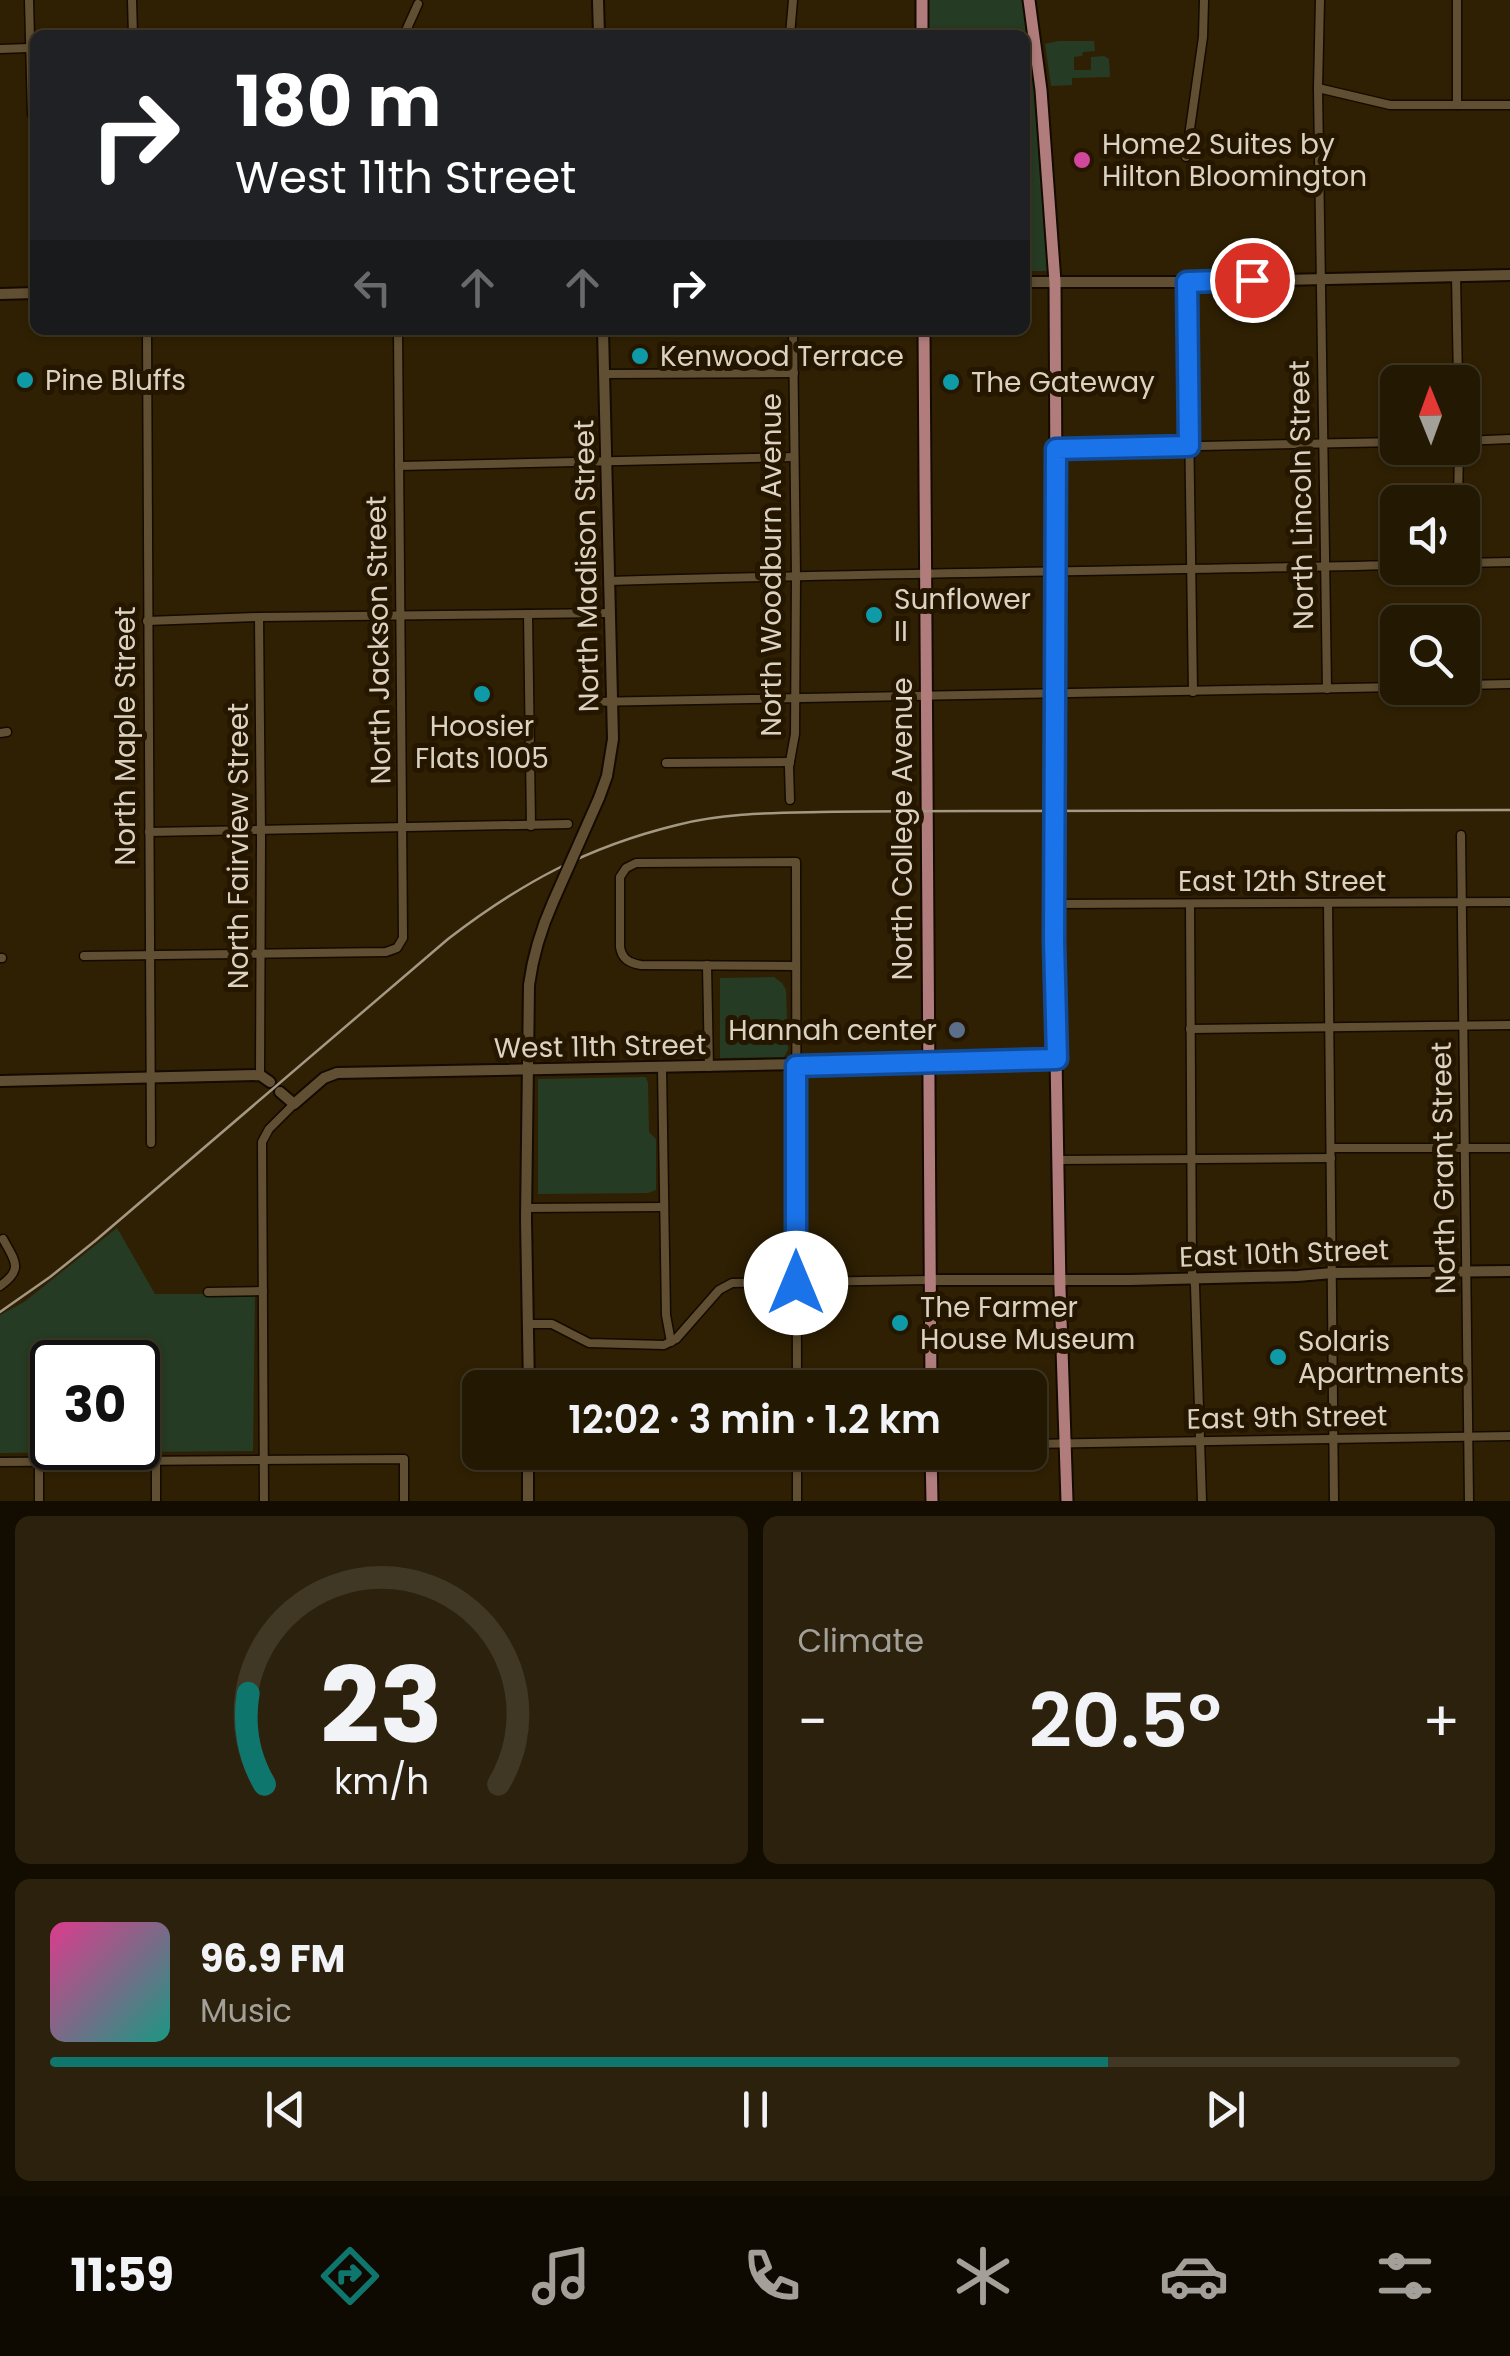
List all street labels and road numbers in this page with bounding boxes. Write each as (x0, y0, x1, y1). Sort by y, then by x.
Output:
street label: North Lincoln Street (1280, 360, 1323, 630)
street label: North Woodburn Avenue (752, 393, 791, 737)
street label: North Madison Street (564, 419, 609, 713)
street label: North Jackson Street (356, 495, 401, 785)
street label: North Maple Street (106, 606, 145, 866)
street label: North College Avenue (883, 677, 922, 981)
street label: North Fairview Street (219, 703, 258, 989)
street label: East 12th Street (1178, 862, 1386, 901)
street label: West 11th Street (493, 1025, 707, 1068)
street label: North Grant Street (1422, 1041, 1465, 1294)
street label: East 10th Street (1179, 1230, 1389, 1277)
street label: East 9th Street (1186, 1396, 1388, 1439)

